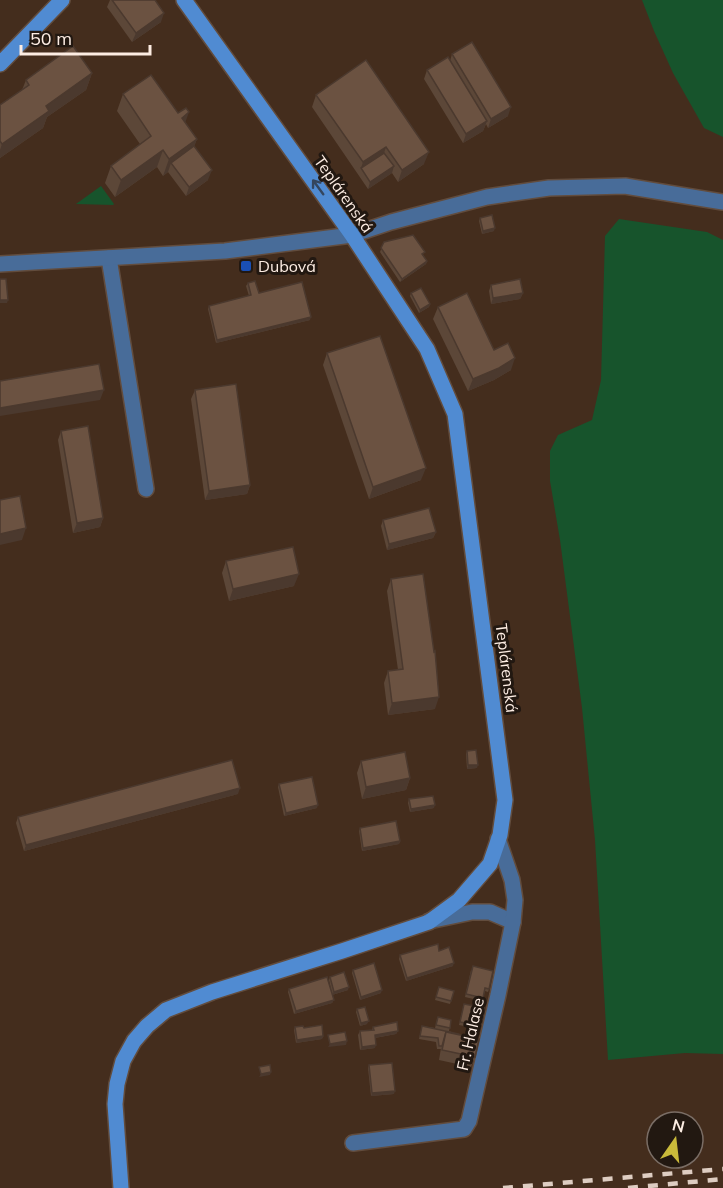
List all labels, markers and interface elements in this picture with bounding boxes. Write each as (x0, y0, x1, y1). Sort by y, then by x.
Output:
scale bar (21, 18, 150, 56)
text: 50 m (30, 27, 72, 50)
street label: Teplárenská (310, 152, 378, 236)
one-way arrow (312, 180, 324, 196)
place label: Dubová (258, 256, 316, 276)
marker: Dubová (239, 259, 253, 273)
street label: Teplárenská (492, 622, 522, 714)
street label: Fr. Halase (452, 996, 488, 1072)
north arrow (645, 1110, 705, 1170)
text: N (670, 1114, 687, 1137)

